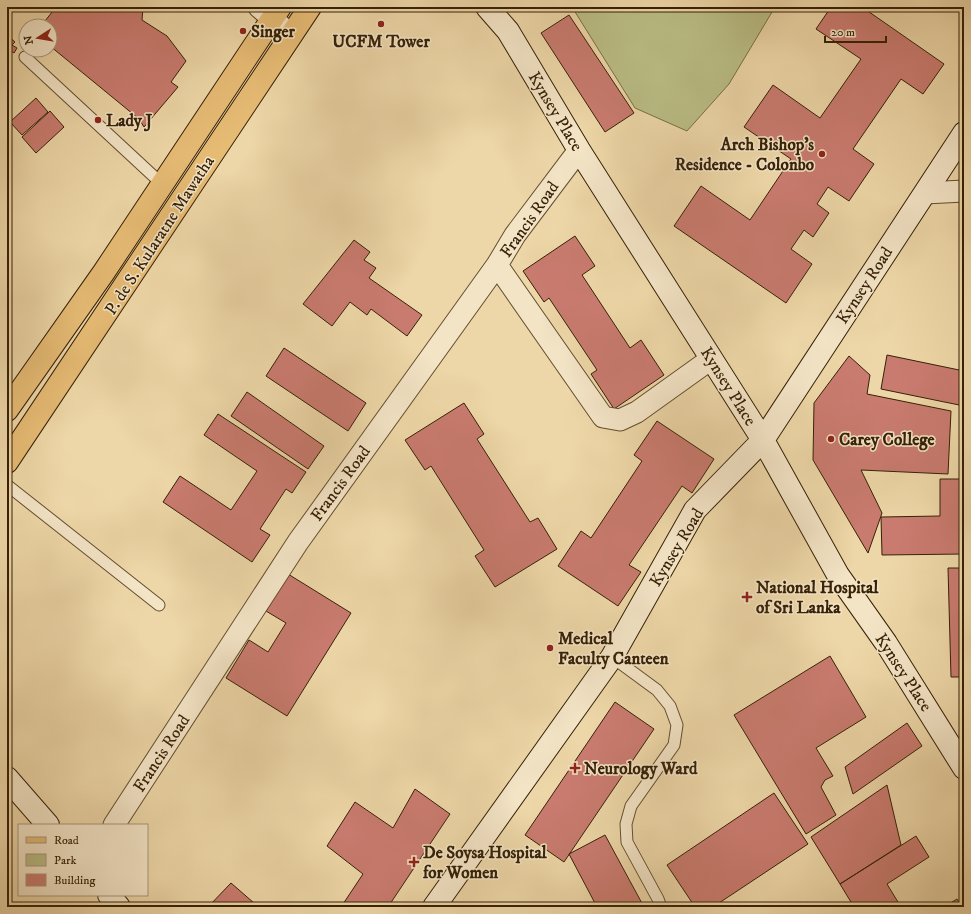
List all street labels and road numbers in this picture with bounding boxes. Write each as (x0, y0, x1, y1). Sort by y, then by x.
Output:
street label: Kynsey Place (523, 68, 588, 155)
street label: P. de S. Kularatne Mawatha (100, 151, 220, 319)
street label: Francis Road (496, 177, 564, 262)
street label: Kynsey Road (832, 242, 898, 328)
street label: Kynsey Place (695, 343, 761, 430)
street label: Francis Road (306, 441, 376, 526)
street label: Kynsey Road (645, 504, 709, 591)
street label: Kynsey Place (870, 629, 937, 716)
street label: Francis Road (129, 710, 195, 797)

